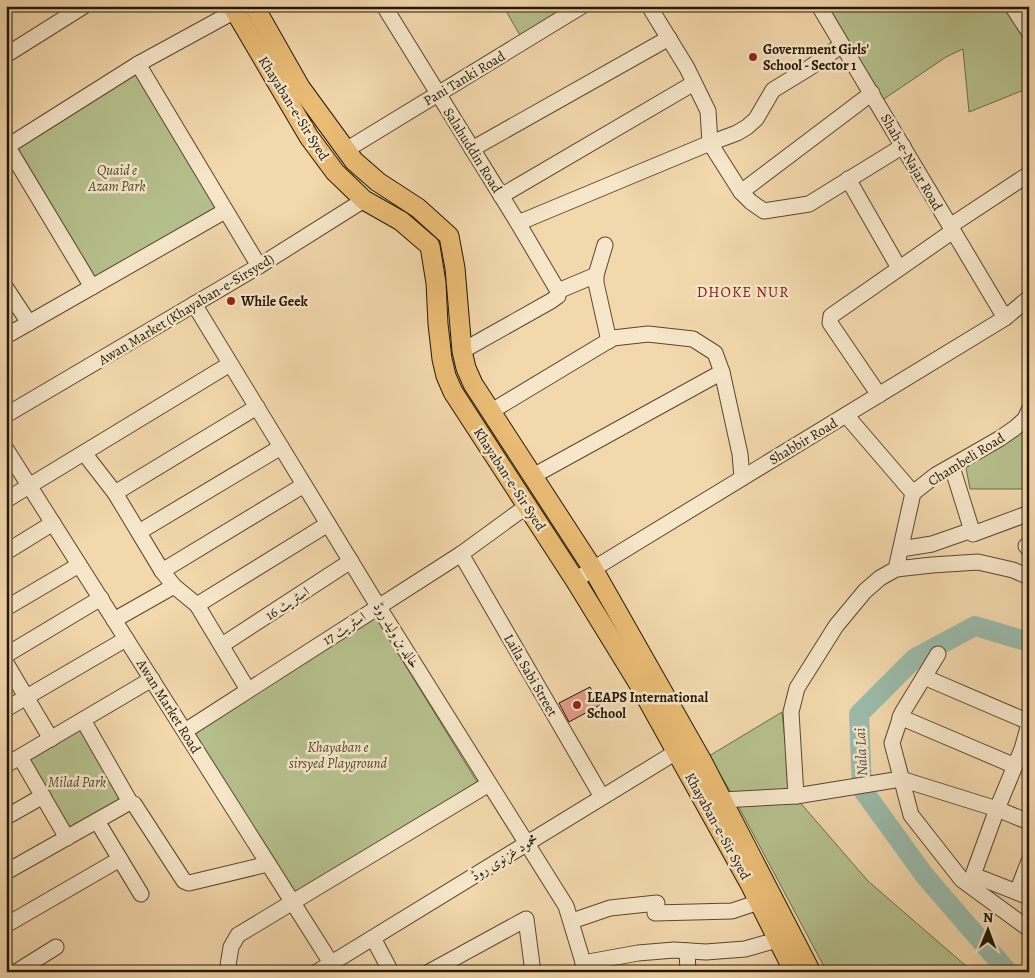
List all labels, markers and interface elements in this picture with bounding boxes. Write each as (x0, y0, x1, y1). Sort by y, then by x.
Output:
place label: Government Girls' School - Sector 1 (763, 40, 870, 75)
street label: Pani Tanki Road (420, 46, 509, 110)
marker: Government Girls' School - Sector 1 (747, 51, 759, 63)
street label: Khayaban-e-Sir Syed (254, 53, 334, 164)
street label: Salahuddin Road (439, 104, 507, 197)
street label: Shah-e-Najar Road (876, 110, 947, 215)
park label: Quaid e Azam Park (88, 161, 145, 196)
street label: Awan Market (Khayaban-e-Sirsyed) (94, 249, 278, 370)
district label: DHOKE NUR (697, 282, 789, 302)
place label: While Geek (240, 292, 309, 311)
marker: While Geek (225, 295, 237, 307)
street label: Shabbir Road (765, 413, 841, 469)
street label: Khayaban-e-Sir Syed (469, 424, 550, 535)
street label: Chambeli Road (924, 428, 1009, 491)
street label: اسٹریٹ 16 (262, 582, 313, 625)
street label: خالد بن ولید روڈ (369, 599, 424, 672)
street label: اسٹریٹ 17 (319, 607, 370, 650)
street label: Laila Sabi Street (499, 631, 562, 720)
street label: Awan Market Road (131, 655, 205, 757)
place label: LEAPS International School (587, 688, 708, 723)
marker: LEAPS International School (571, 699, 583, 711)
water label: Nala Lai (850, 727, 872, 777)
park label: Khayaban e sirsyed Playground (289, 738, 387, 773)
street label: Khayaban-e-Sir Syed (680, 769, 755, 884)
park label: Milad Park (48, 773, 106, 792)
street label: محمود غزنوی روڈ (467, 829, 541, 886)
north arrow (962, 906, 1012, 956)
text: N (983, 908, 993, 927)

